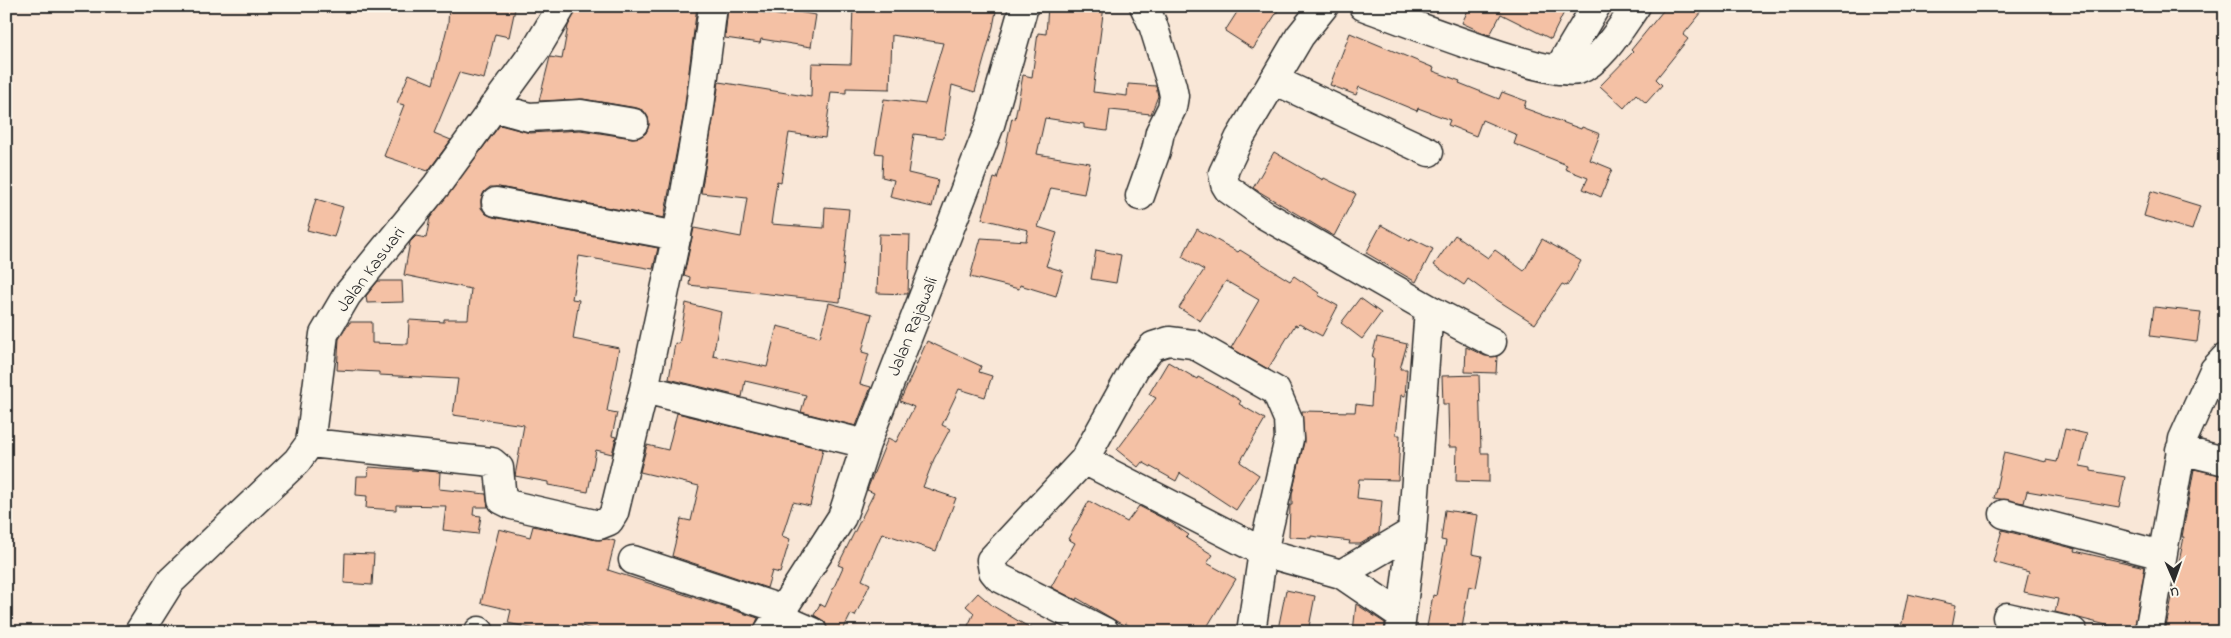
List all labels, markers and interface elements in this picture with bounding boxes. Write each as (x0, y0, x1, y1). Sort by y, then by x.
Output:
street label: Jalan Kasuari (331, 222, 412, 318)
street label: Jalan Rajawali (882, 273, 946, 380)
north arrow (2148, 556, 2198, 606)
text: U (2169, 581, 2179, 602)

